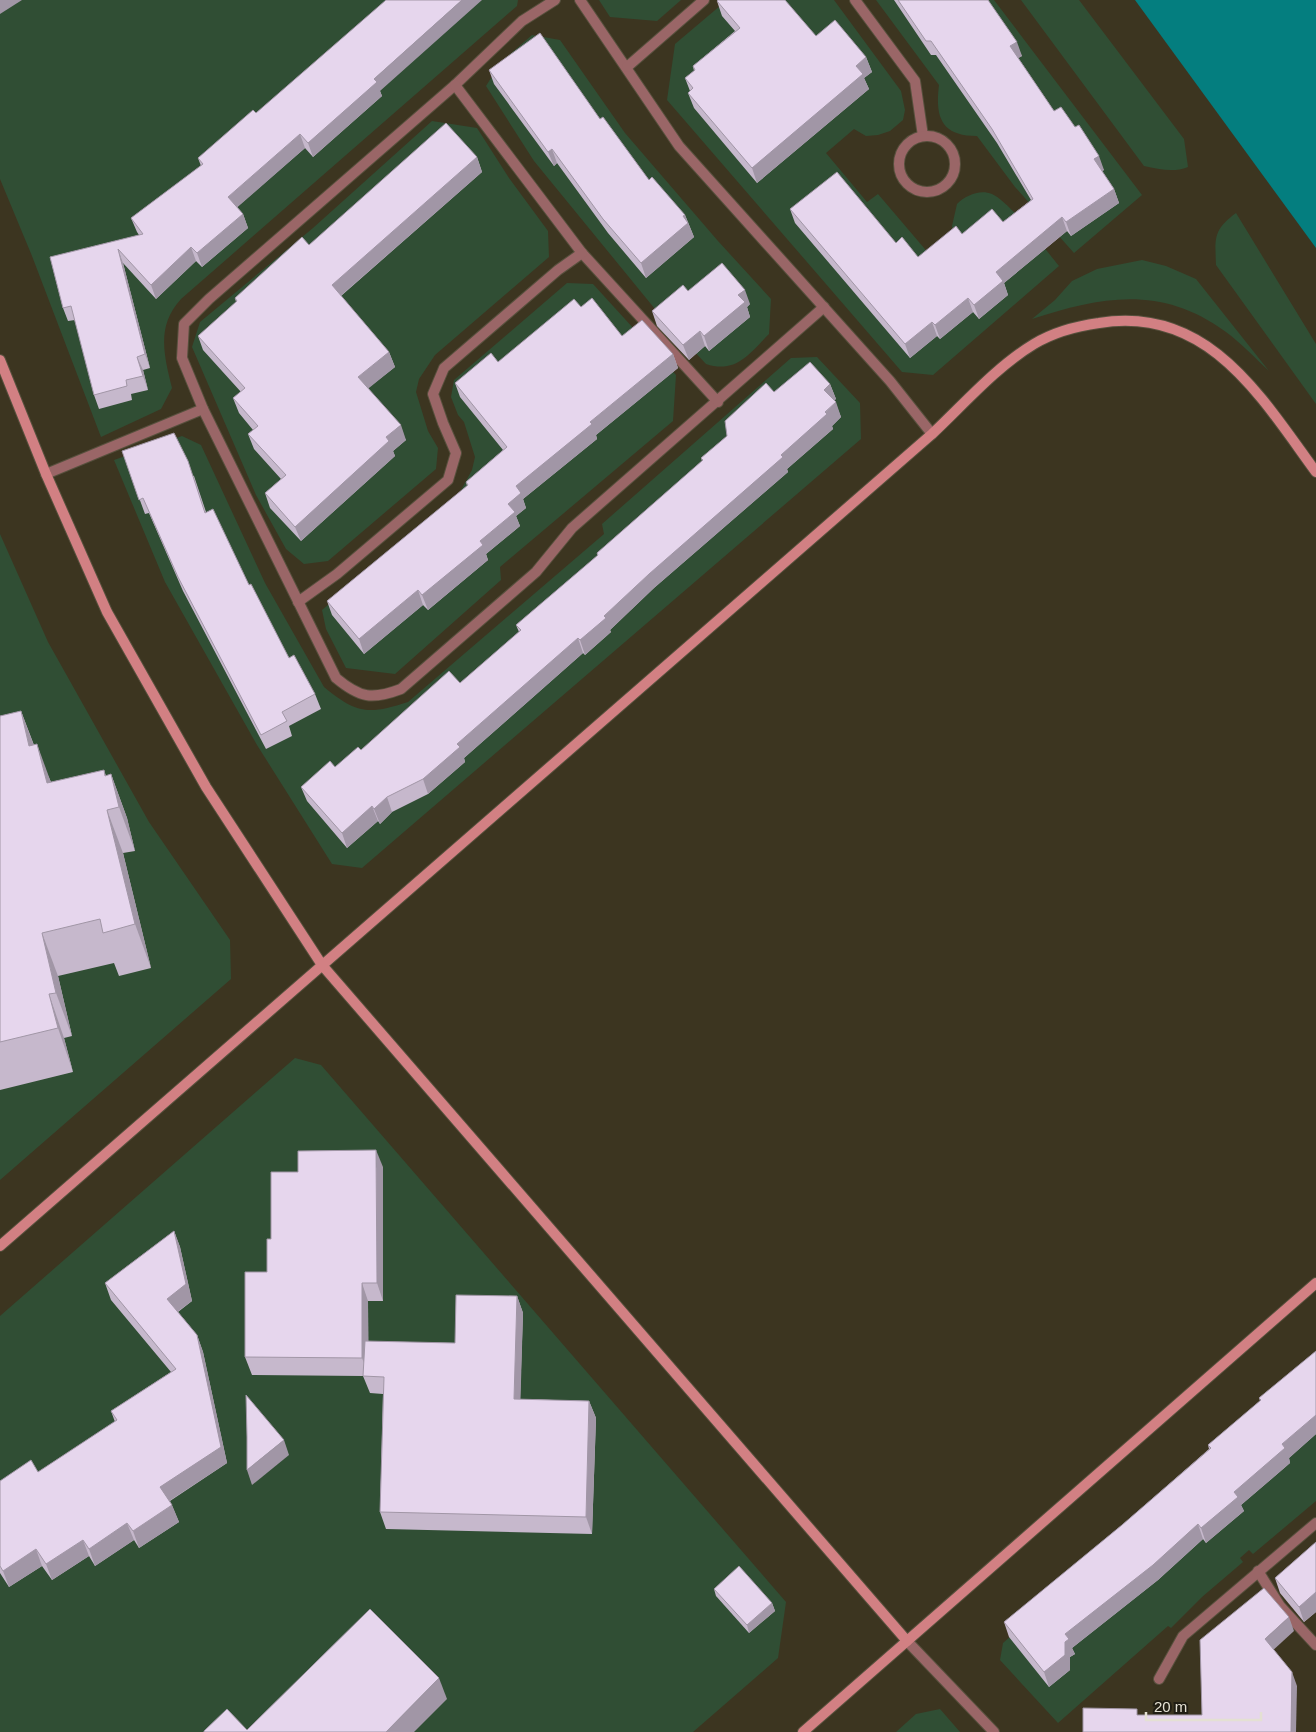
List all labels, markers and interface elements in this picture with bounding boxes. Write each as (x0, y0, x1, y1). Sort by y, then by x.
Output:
scale bar (1146, 1690, 1261, 1722)
text: 20 m (1154, 1698, 1187, 1715)

